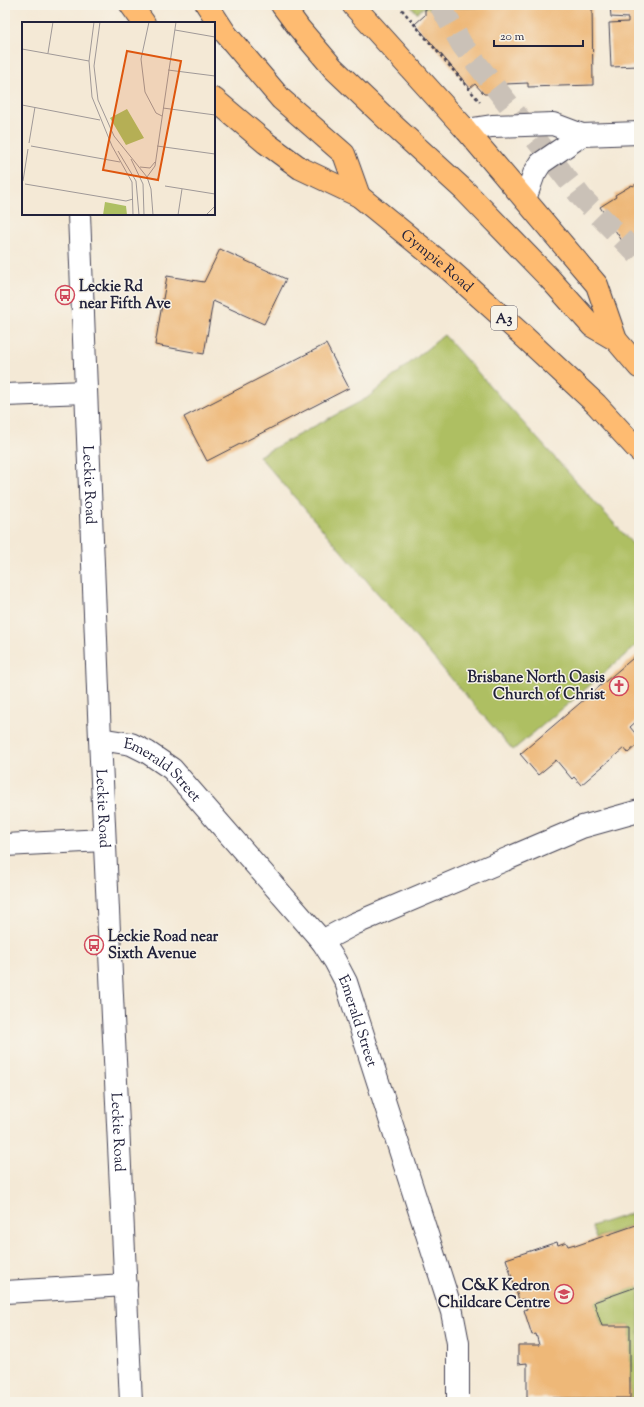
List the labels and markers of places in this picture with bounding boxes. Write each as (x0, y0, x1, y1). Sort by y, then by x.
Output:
place label: Leckie Rd near Fifth Ave (79, 277, 171, 315)
bus stop icon: Leckie Rd near Fifth Ave (54, 284, 76, 306)
place label: Brisbane North Oasis Church of Christ (467, 668, 606, 706)
church icon: Brisbane North Oasis Church of Christ (608, 675, 630, 697)
place label: Leckie Road near Sixth Avenue (108, 927, 219, 965)
bus stop icon: Leckie Road near Sixth Avenue (83, 934, 105, 956)
place label: C&K Kedron Childcare Centre (438, 1276, 550, 1314)
school or university icon: C&K Kedron Childcare Centre (553, 1283, 575, 1305)

